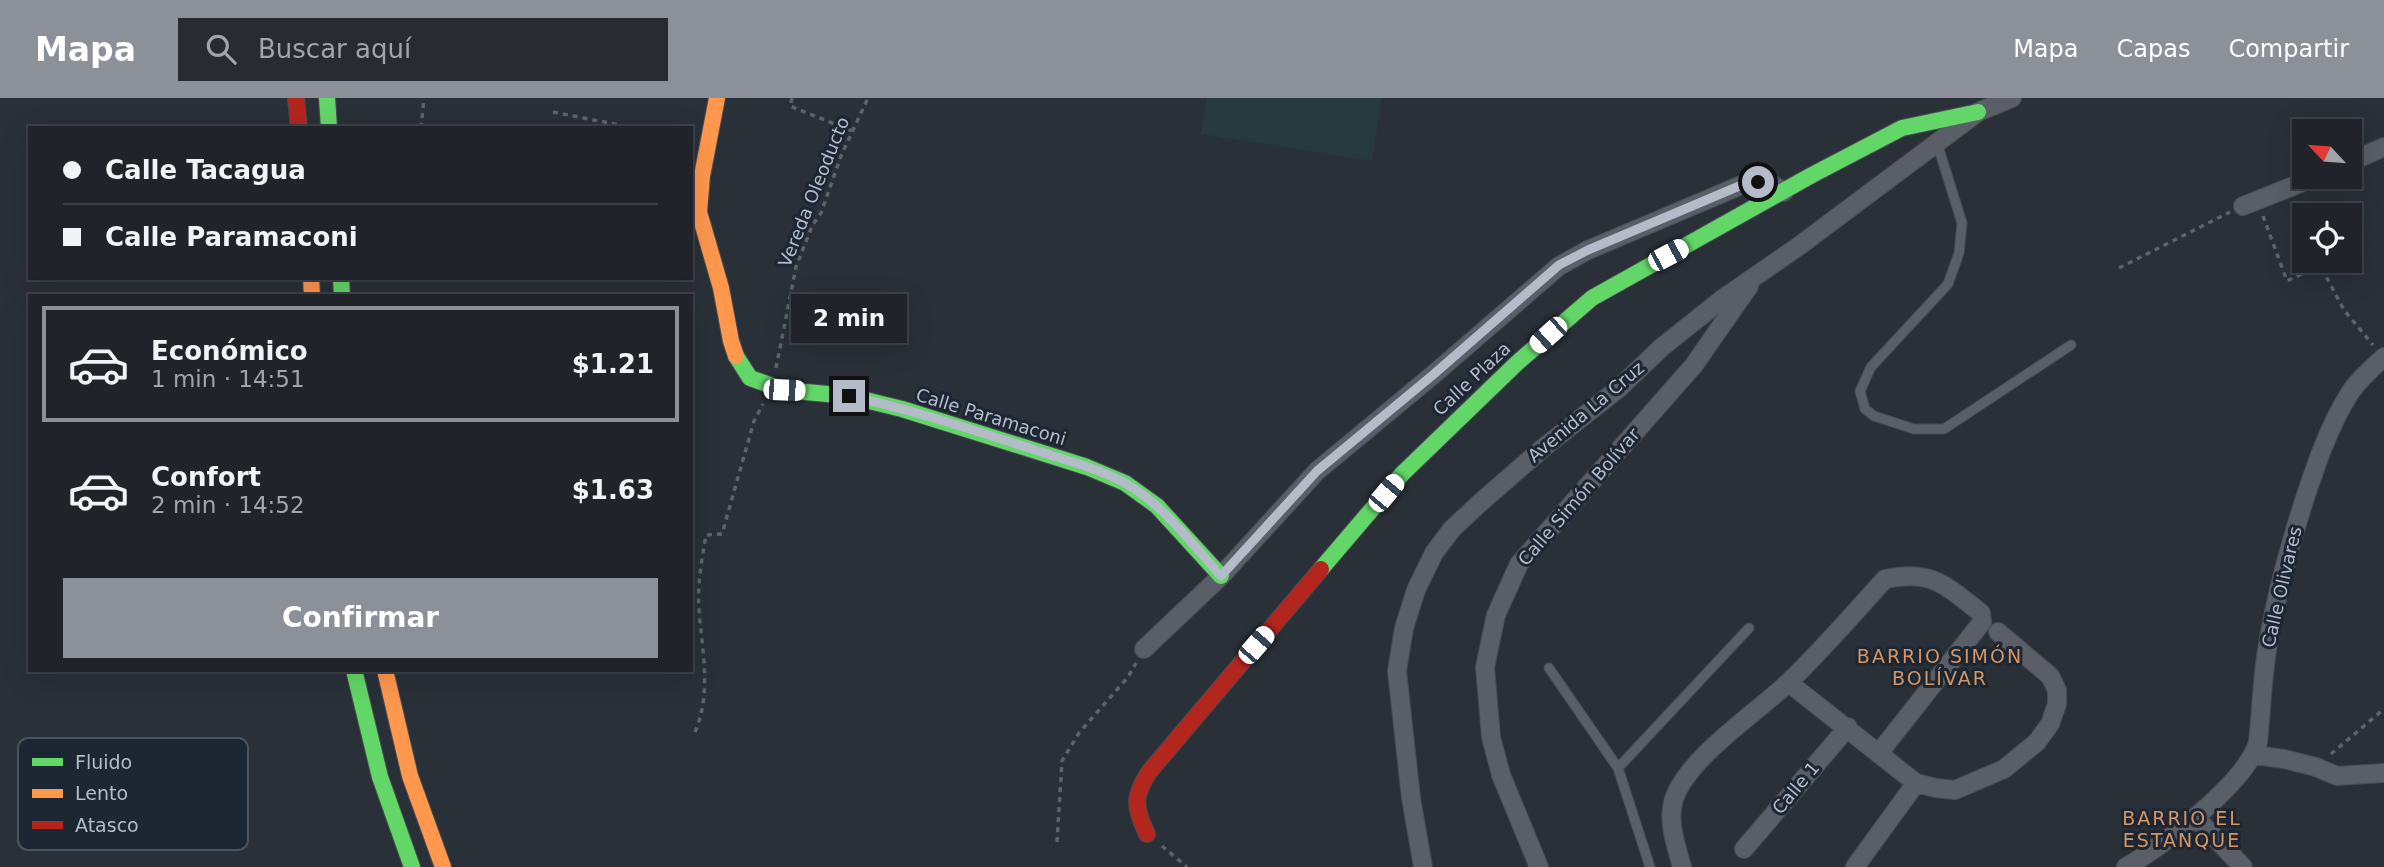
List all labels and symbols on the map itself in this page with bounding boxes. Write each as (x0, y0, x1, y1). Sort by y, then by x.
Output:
street label: Vereda Oleoducto (774, 114, 853, 270)
north arrow (2292, 119, 2362, 189)
route start (1742, 166, 1774, 198)
car (1645, 236, 1692, 274)
callout: 2 min (791, 294, 907, 344)
car (1526, 313, 1571, 357)
street label: Calle Plaza (1429, 338, 1515, 420)
street label: Avenida La Cruz (1523, 357, 1648, 466)
car (763, 379, 806, 401)
route end (833, 380, 865, 412)
street label: Calle Paramaconi (914, 384, 1069, 449)
street label: Calle Simón Bolívar (1513, 423, 1644, 570)
car (1365, 470, 1408, 516)
street label: Calle Olivares (2257, 524, 2306, 650)
car (1235, 622, 1278, 668)
district label: BARRIO SIMÓN BOLÍVAR (1857, 644, 2023, 689)
legend (18, 738, 248, 850)
text: Fluido (75, 751, 132, 773)
street label: Calle 1 (1768, 757, 1824, 818)
text: Lento (75, 782, 128, 804)
district label: BARRIO EL ESTANQUE (2122, 807, 2242, 851)
text: Atasco (75, 814, 139, 836)

